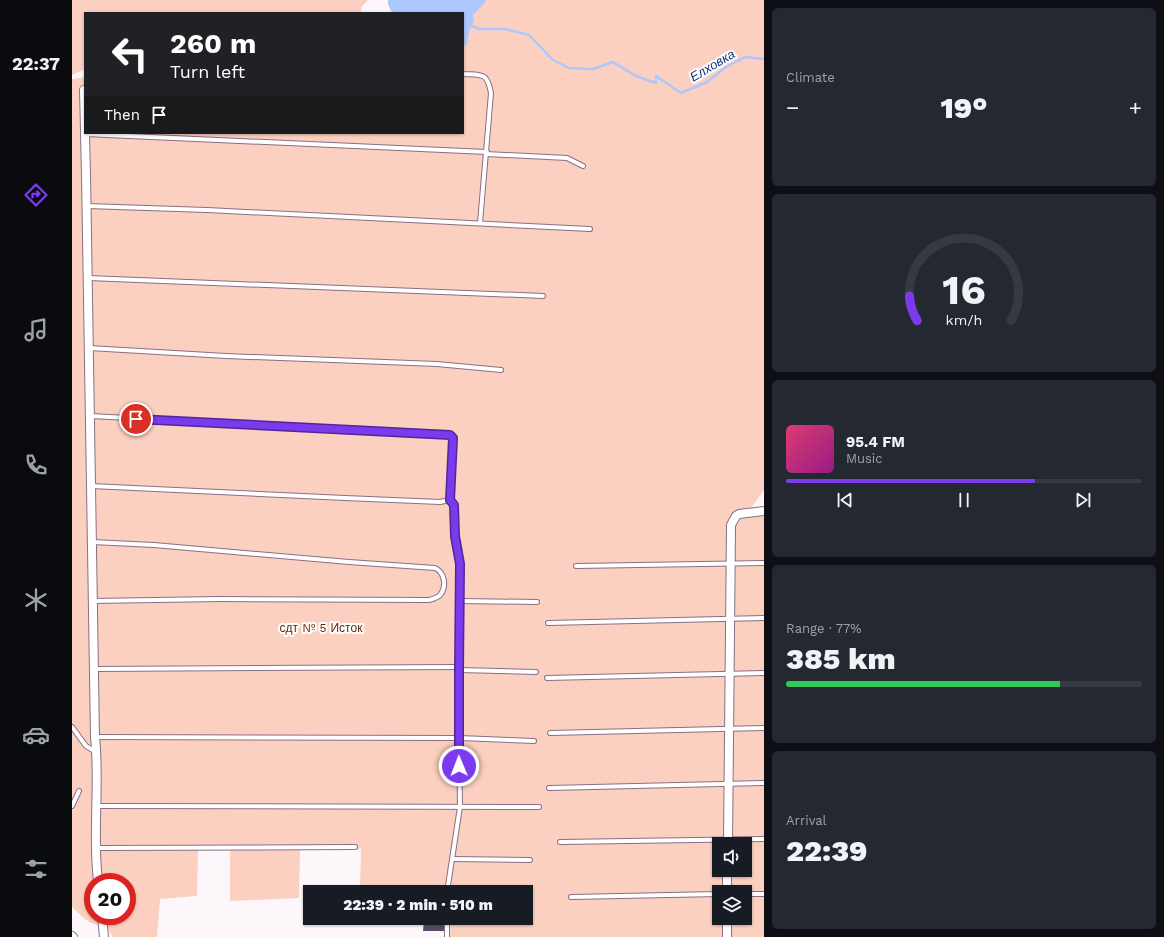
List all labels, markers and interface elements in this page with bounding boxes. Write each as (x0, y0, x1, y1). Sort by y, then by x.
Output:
text: 260 m (170, 27, 256, 60)
icon: left (104, 28, 156, 80)
water label: Елховка (687, 46, 737, 85)
text: 22:37 (12, 53, 60, 74)
text: Turn left (170, 61, 245, 82)
text: Climate (786, 70, 835, 85)
text: 19° (940, 90, 988, 125)
text: − (786, 95, 799, 120)
text: + (1129, 95, 1142, 120)
icon: arrive (148, 104, 170, 126)
text: Then (104, 106, 140, 124)
icon: directions (22, 181, 50, 209)
text: 16 (942, 264, 986, 313)
text: km/h (946, 311, 982, 327)
icon: music (22, 316, 50, 344)
pin (119, 402, 153, 436)
icon: arrive (125, 408, 147, 430)
text: 95.4 FM (846, 433, 905, 451)
icon: phone (22, 451, 50, 479)
text: Music (846, 451, 883, 466)
icon: previous (834, 489, 856, 511)
icon: pause (953, 489, 975, 511)
icon: next (1072, 489, 1094, 511)
icon: climate (22, 586, 50, 614)
park label: сдт № 5 Исток (280, 621, 363, 635)
text: Range · 77% (786, 621, 861, 636)
text: 385 km (786, 641, 896, 676)
icon: car (22, 721, 50, 749)
position arrow (438, 745, 480, 787)
text: Arrival (786, 813, 827, 828)
text: 22:39 (786, 833, 868, 868)
map controls (712, 837, 752, 925)
button: sound (712, 837, 752, 877)
icon: filters (22, 855, 50, 883)
speed limit sign: 20 (84, 873, 136, 925)
button: layers (712, 885, 752, 925)
text: 22:39 · 2 min · 510 m (343, 896, 493, 914)

